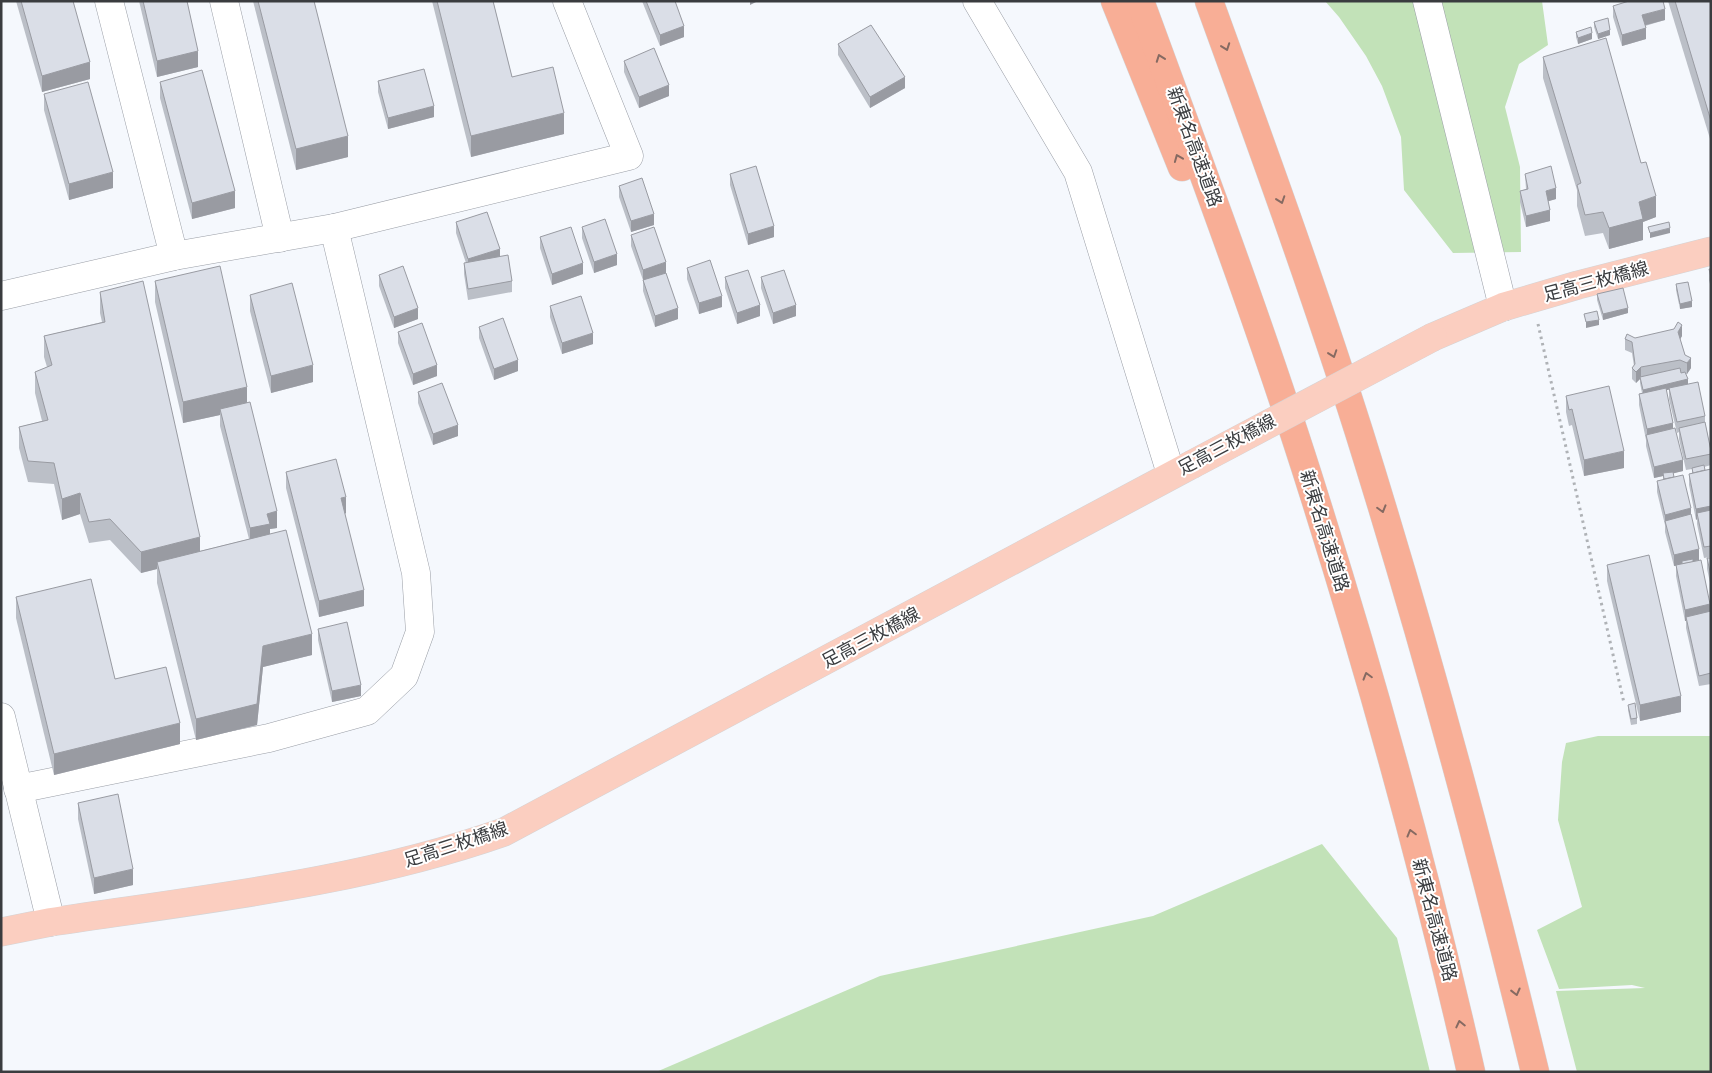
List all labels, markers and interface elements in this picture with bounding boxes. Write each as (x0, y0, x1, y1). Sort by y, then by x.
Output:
one-way arrow (1220, 42, 1230, 51)
one-way arrow (1156, 54, 1166, 62)
street label: 新東名高速道路 (1160, 83, 1228, 211)
one-way arrow (1174, 154, 1184, 163)
one-way arrow (1275, 195, 1285, 204)
street label: 足高三枚橋線 (1540, 255, 1652, 309)
one-way arrow (1327, 349, 1337, 358)
street label: 足高三枚橋線 (1173, 408, 1281, 482)
street label: 新東名高速道路 (1293, 467, 1355, 595)
one-way arrow (1376, 504, 1386, 512)
street label: 足高三枚橋線 (817, 601, 925, 675)
one-way arrow (1363, 672, 1373, 681)
street label: 足高三枚橋線 (400, 815, 512, 875)
one-way arrow (1406, 828, 1417, 837)
street label: 新東名高速道路 (1405, 856, 1463, 984)
one-way arrow (1510, 988, 1521, 997)
one-way arrow (1455, 1020, 1466, 1029)

